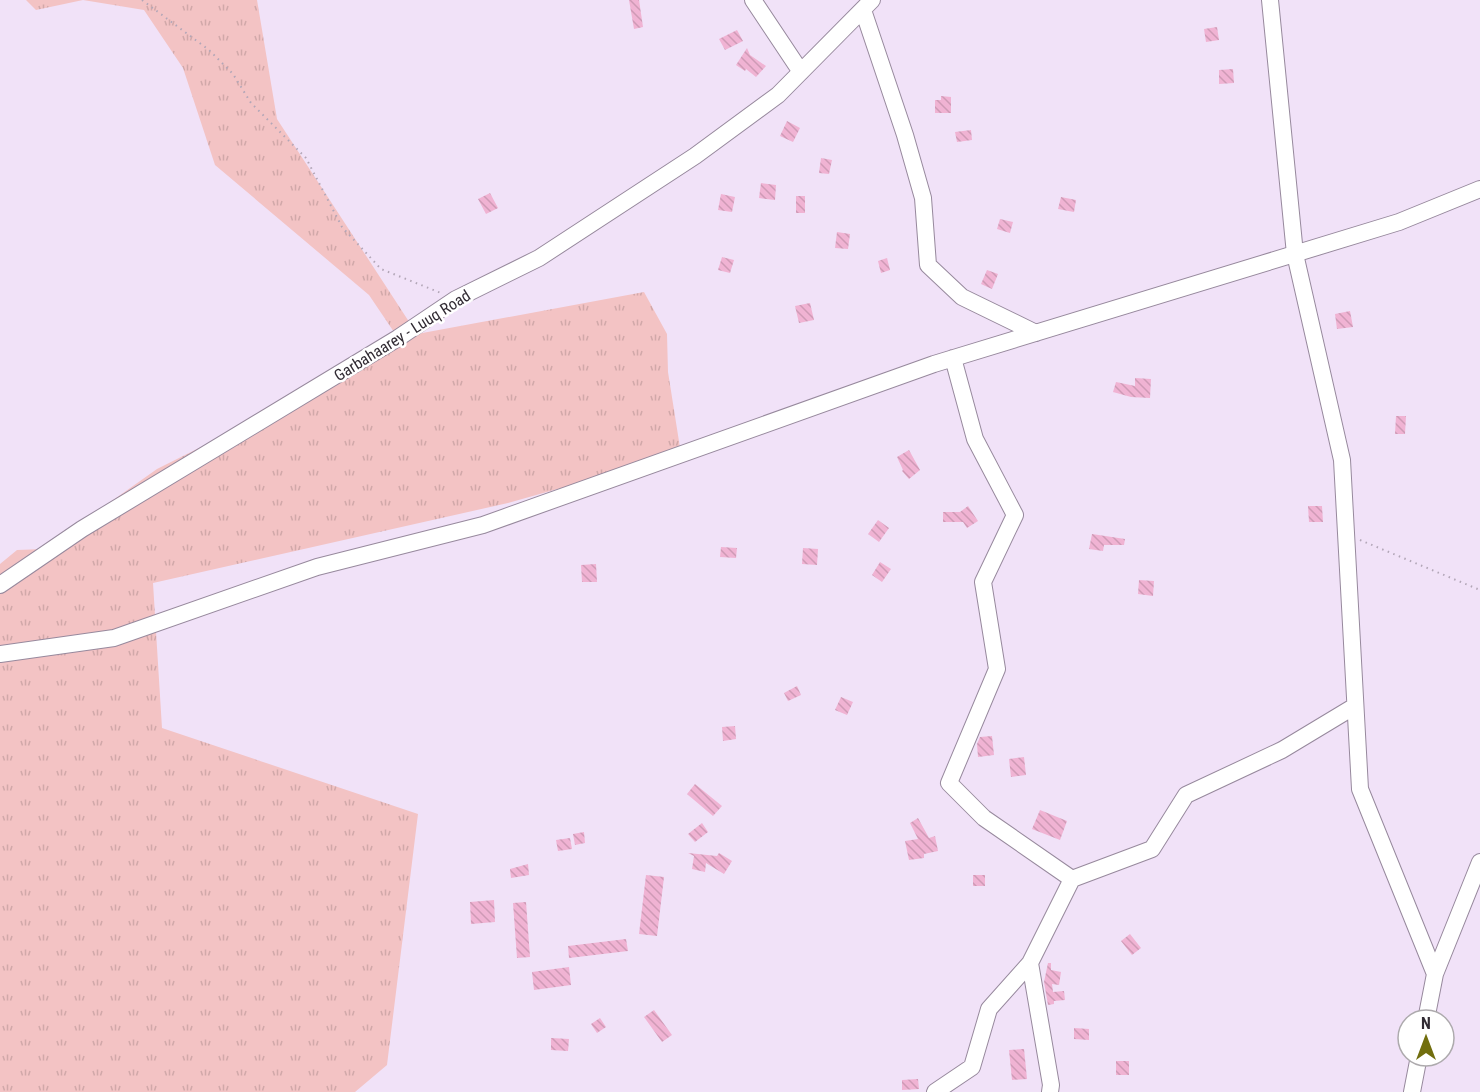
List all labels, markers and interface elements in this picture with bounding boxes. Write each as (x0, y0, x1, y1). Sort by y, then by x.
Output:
street label: Garbahaarey - Luuq Road (331, 286, 474, 385)
north arrow (1396, 1008, 1456, 1068)
text: N (1421, 1014, 1431, 1033)

